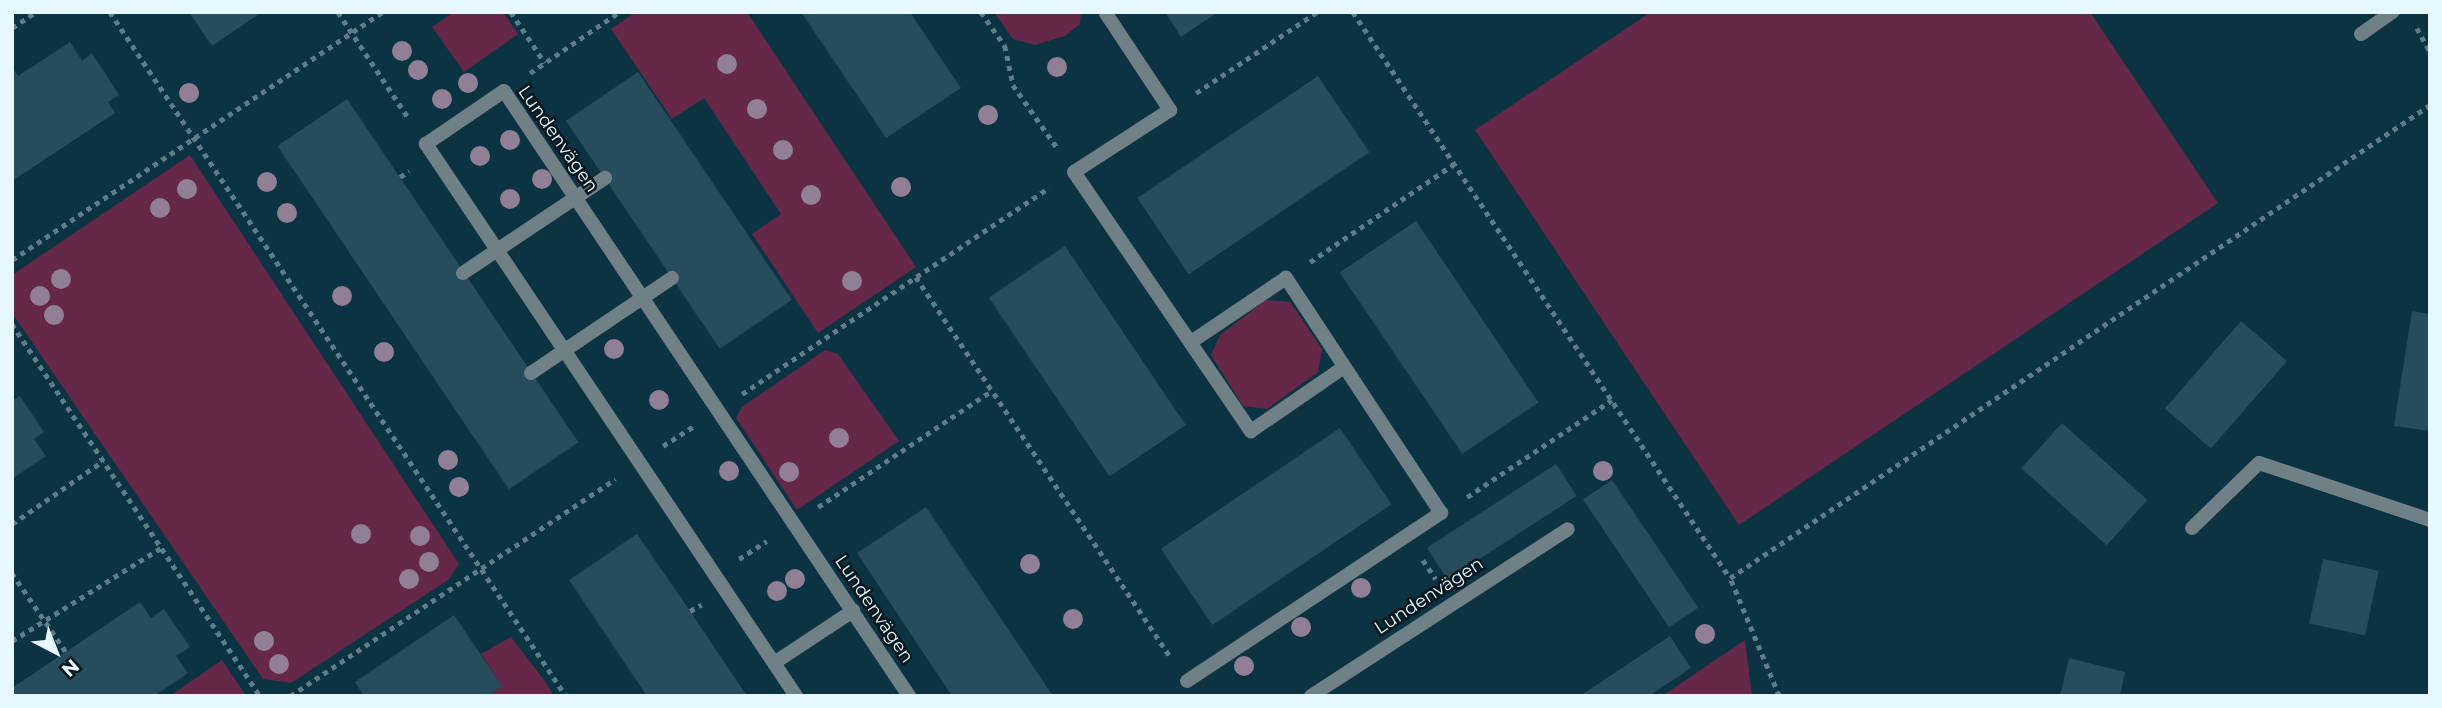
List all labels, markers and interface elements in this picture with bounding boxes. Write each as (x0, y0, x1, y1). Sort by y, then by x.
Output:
street label: Lundenvägen (513, 82, 603, 196)
street label: Lundenvägen (830, 551, 918, 667)
street label: Lundenvägen (1371, 553, 1487, 639)
north arrow (21, 617, 91, 687)
text: N (57, 654, 84, 682)

